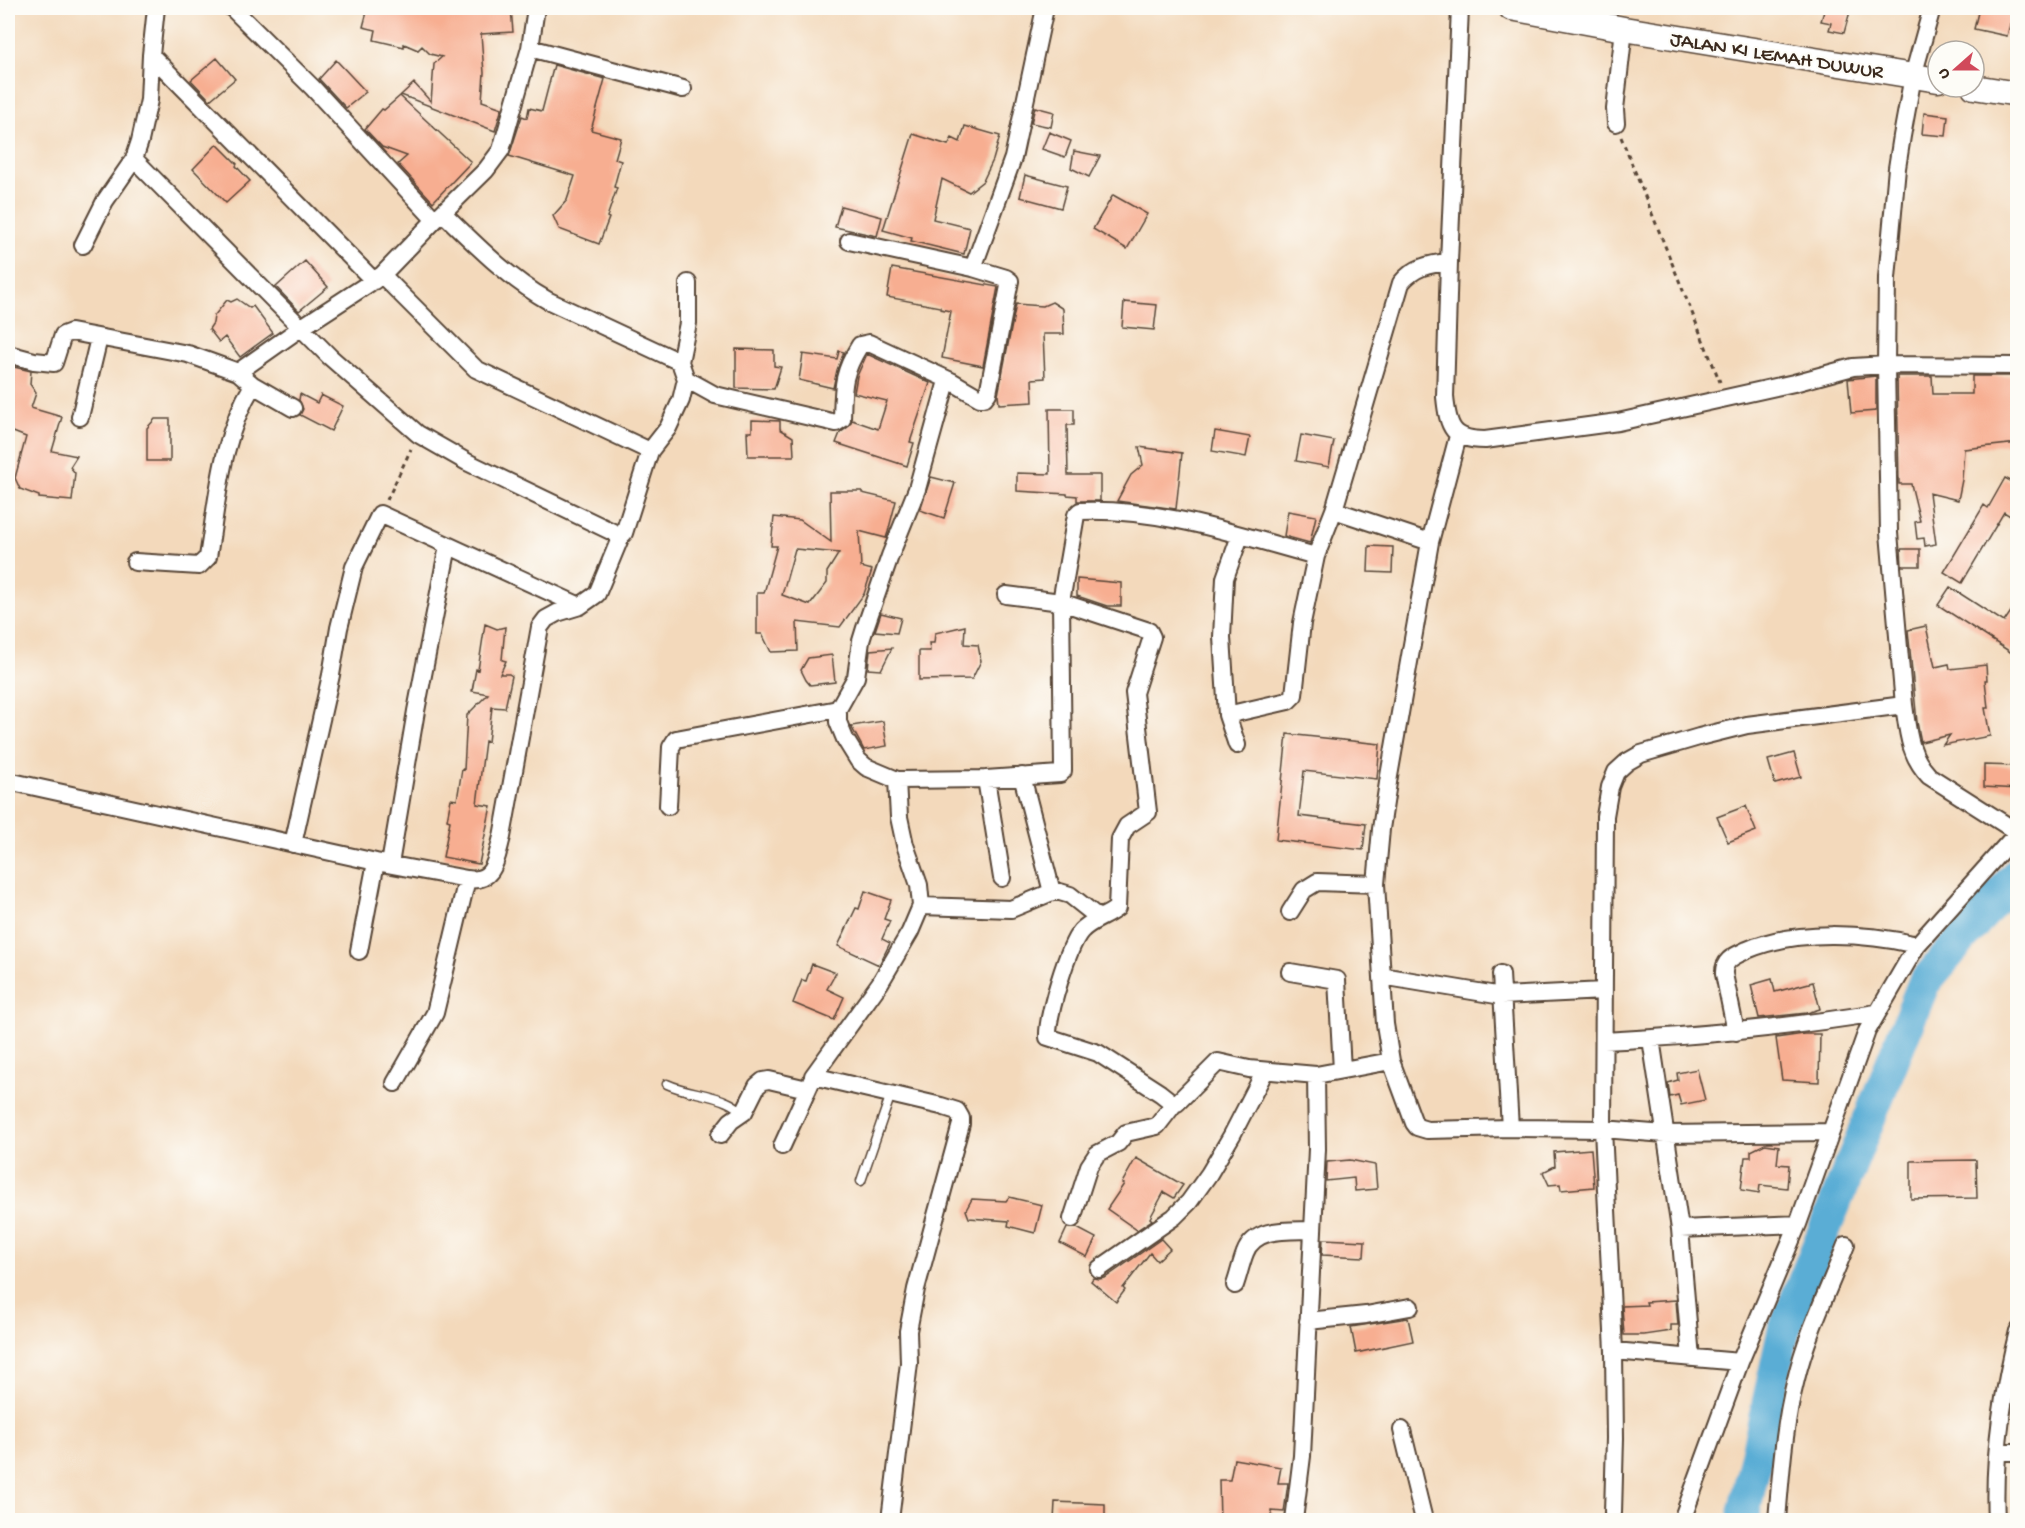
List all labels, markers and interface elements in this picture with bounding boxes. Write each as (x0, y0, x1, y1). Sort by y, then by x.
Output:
street label: JALAN KI LEMAH DUWUR (1668, 28, 1886, 87)
north arrow (1926, 39, 1986, 99)
text: U (1934, 65, 1956, 81)

